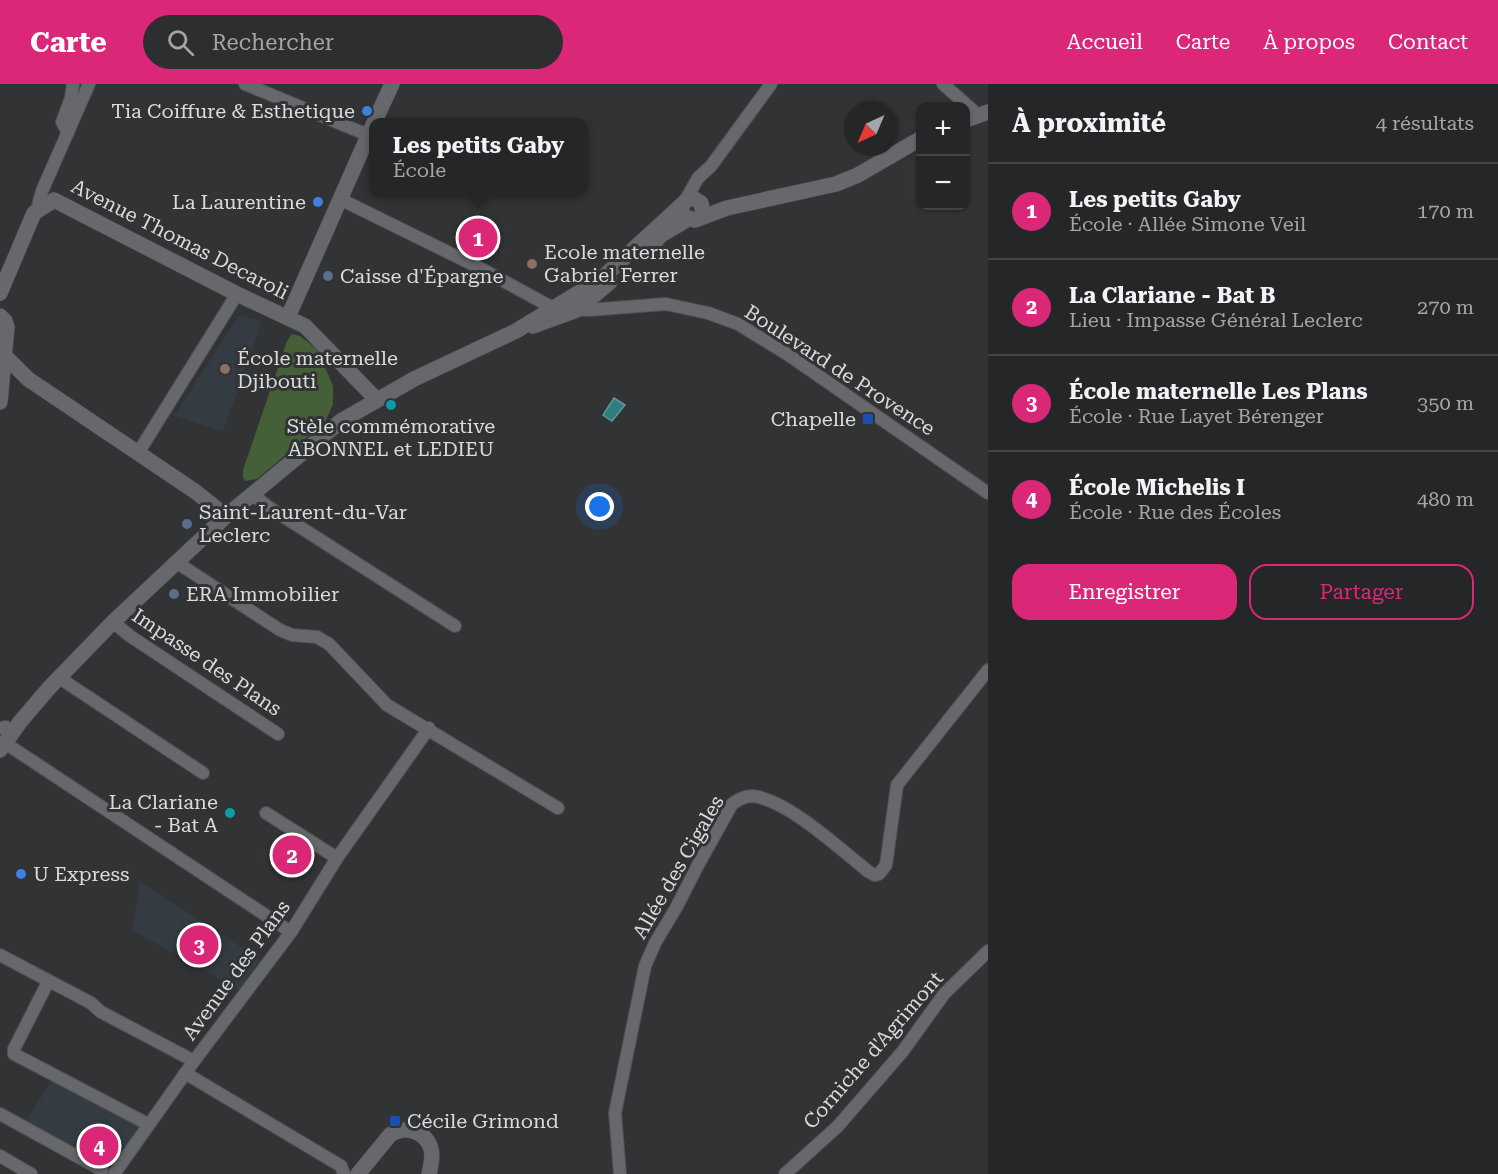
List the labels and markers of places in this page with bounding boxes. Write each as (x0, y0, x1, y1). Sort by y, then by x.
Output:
place label: Tia Coiffure & Esthetique (111, 99, 355, 123)
marker: Tia Coiffure & Esthetique (360, 104, 374, 118)
place label: La Laurentine (172, 190, 306, 214)
marker: La Laurentine (311, 195, 325, 209)
pin: 1 (458, 216, 498, 260)
place label: Ecole maternelle Gabriel Ferrer (544, 240, 705, 287)
marker: Ecole maternelle Gabriel Ferrer (525, 257, 539, 271)
place label: Caisse d'Épargne (340, 264, 503, 288)
marker: Caisse d'Épargne (321, 269, 335, 283)
place label: École maternelle Djibouti (237, 346, 398, 393)
marker: École maternelle Djibouti (218, 362, 232, 376)
marker: Stèle commémorative ABONNEL et LEDIEU (384, 398, 398, 412)
place label: Chapelle (771, 407, 856, 431)
marker: Chapelle (861, 412, 875, 426)
place label: Stèle commémorative ABONNEL et LEDIEU (287, 414, 495, 461)
place label: Saint-Laurent-du-Var Leclerc (199, 500, 407, 547)
marker: Saint-Laurent-du-Var Leclerc (180, 517, 194, 531)
place label: ERA Immobilier (186, 582, 339, 606)
marker: ERA Immobilier (167, 587, 181, 601)
place label: La Clariane - Bat A (109, 790, 218, 837)
marker: La Clariane - Bat A (223, 806, 237, 820)
pin: 2 (272, 832, 312, 878)
place label: U Express (33, 862, 130, 886)
marker: U Express (14, 867, 28, 881)
pin: 3 (180, 922, 218, 968)
place label: Cécile Grimond (407, 1109, 559, 1133)
marker: Cécile Grimond (388, 1114, 402, 1128)
pin: 4 (80, 1124, 118, 1168)

